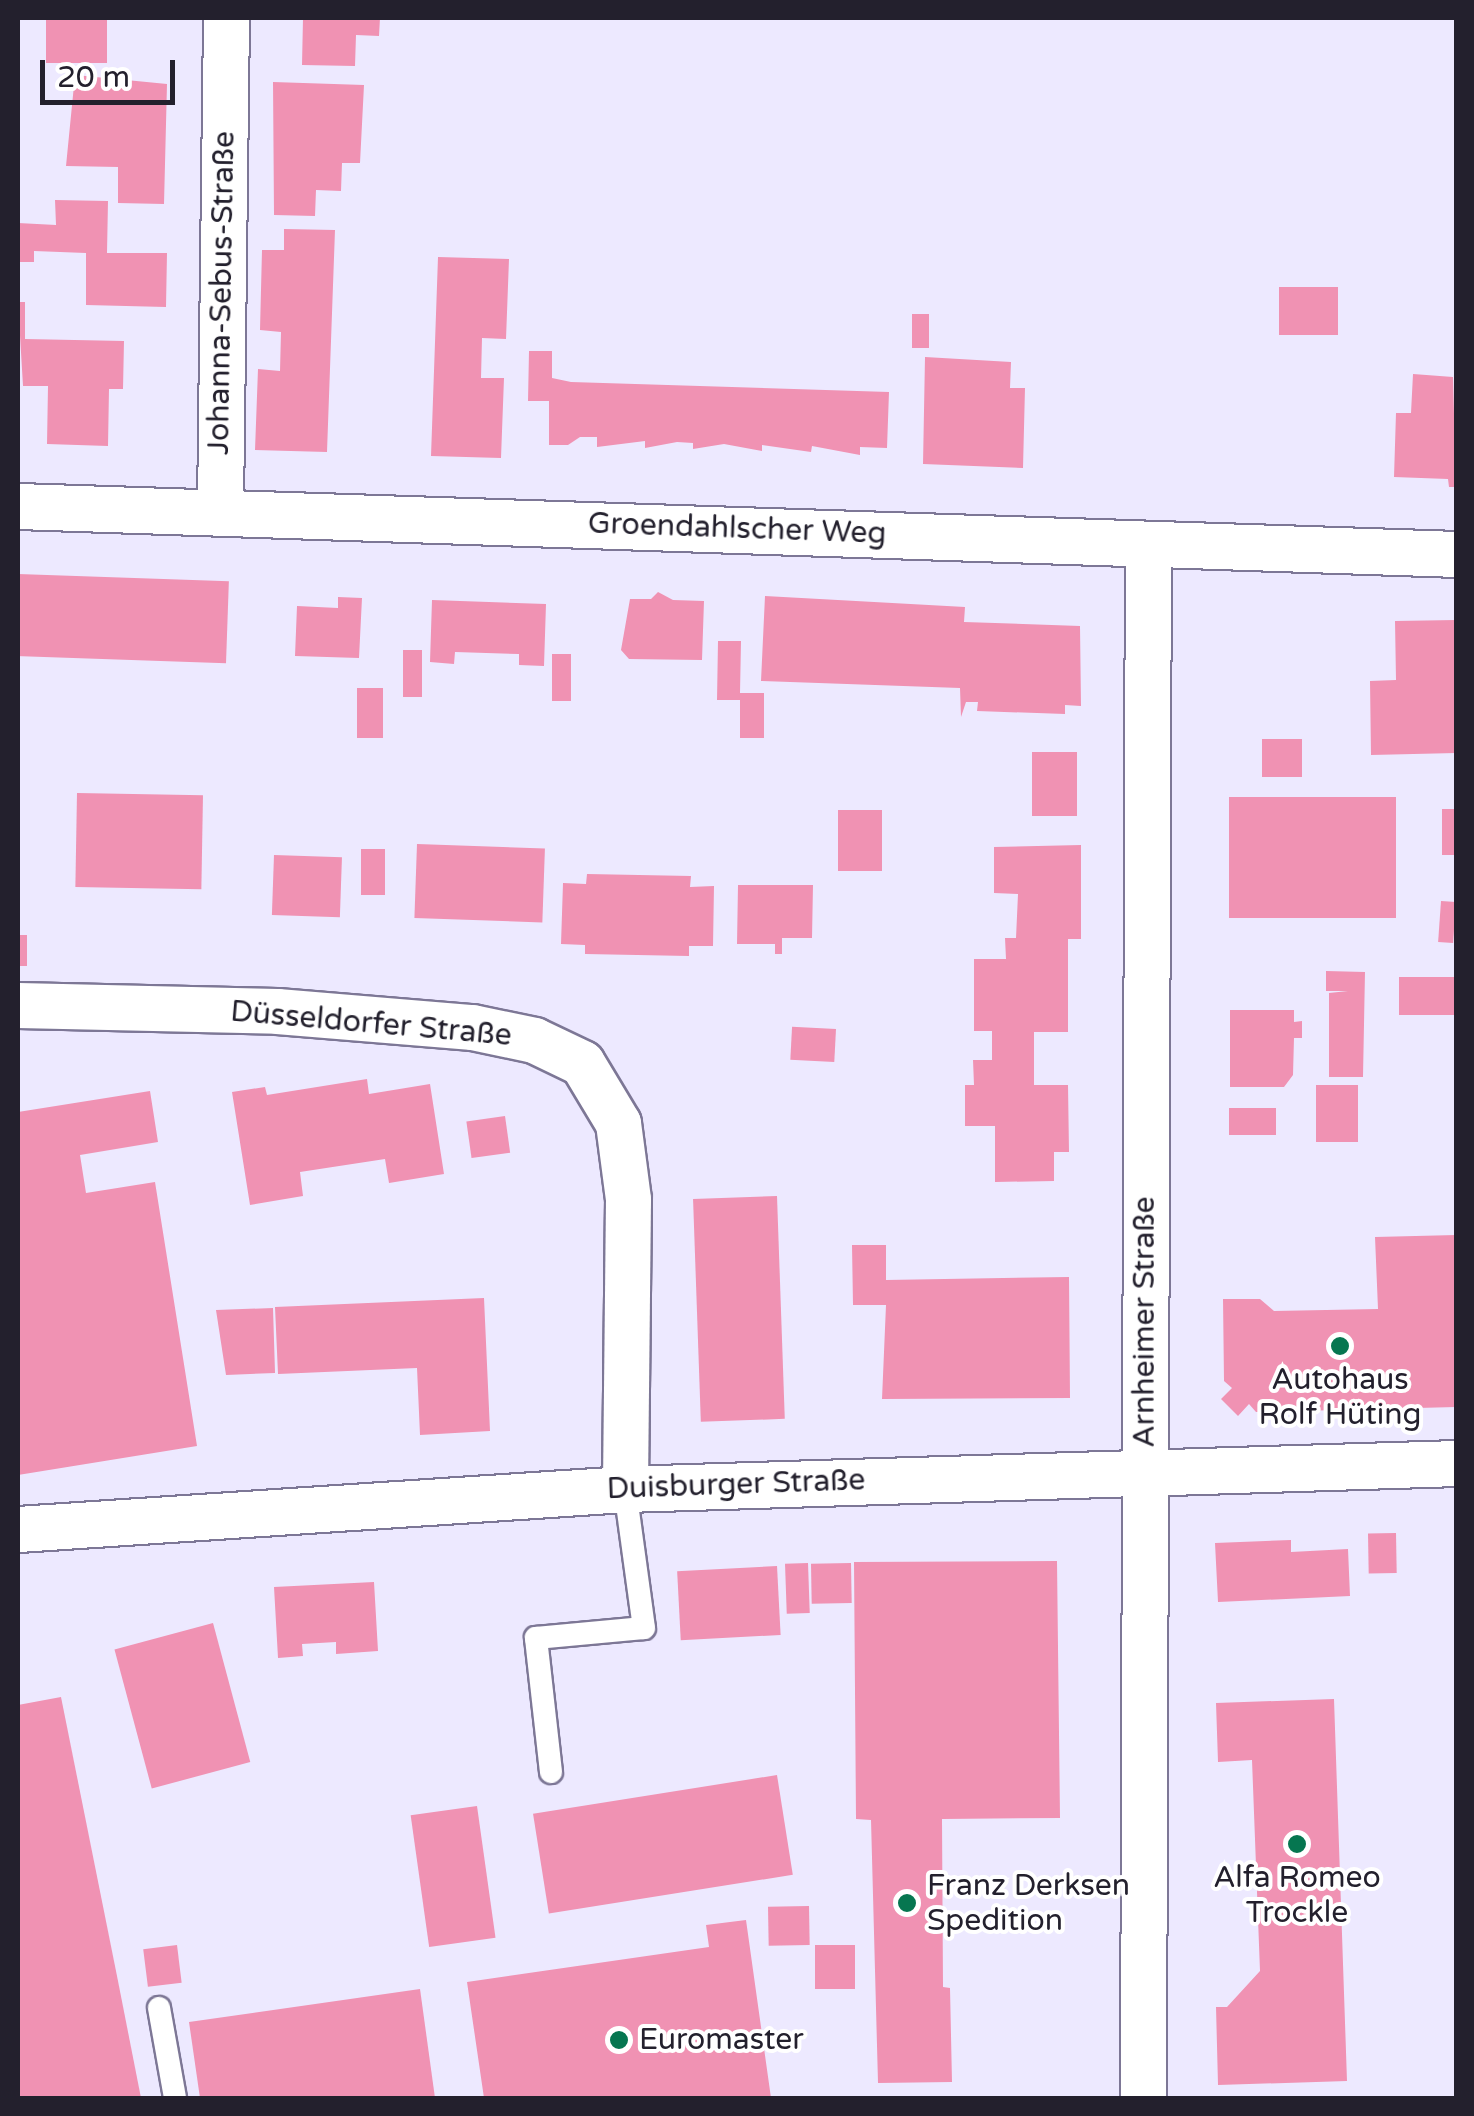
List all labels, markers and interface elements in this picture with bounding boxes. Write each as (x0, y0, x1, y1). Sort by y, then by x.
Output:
scale bar (45, 40, 180, 102)
text: 20 m (57, 59, 130, 96)
street label: Johanna-Sebus-Straße (201, 131, 243, 455)
street label: Groendahlscher Weg (587, 506, 887, 552)
street label: Düsseldorfer Straße (229, 994, 513, 1054)
street label: Arnheimer Straße (1127, 1196, 1163, 1448)
marker: Autohaus Rolf Hüting (1329, 1335, 1351, 1357)
place label: Autohaus Rolf Hüting (1259, 1362, 1421, 1432)
street label: Duisburger Straße (606, 1462, 866, 1508)
marker: Alfa Romeo Trockle (1286, 1833, 1308, 1855)
place label: Alfa Romeo Trockle (1213, 1860, 1381, 1930)
place label: Franz Derksen Spedition (927, 1868, 1130, 1938)
marker: Franz Derksen Spedition (896, 1892, 918, 1914)
place label: Euromaster (639, 2022, 804, 2058)
marker: Euromaster (608, 2029, 630, 2051)

